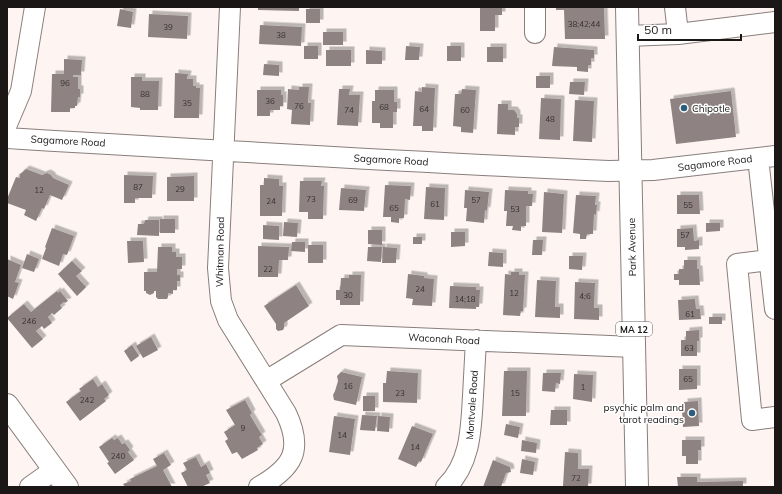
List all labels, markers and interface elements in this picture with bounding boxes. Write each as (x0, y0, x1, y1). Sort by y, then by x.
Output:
scale bar (638, 16, 741, 42)
house number: 38;42;44 (568, 19, 600, 29)
house number: 39 (163, 22, 173, 32)
text: 50 m (644, 22, 672, 37)
house number: 38 (276, 30, 286, 40)
house number: 96 (60, 78, 70, 88)
house number: 88 (140, 89, 150, 99)
house number: 36 (265, 96, 275, 106)
house number: 35 (182, 98, 192, 108)
house number: 76 (294, 101, 304, 111)
house number: 68 (379, 102, 389, 112)
place label: Chipotle (692, 102, 730, 115)
marker: Chipotle (679, 103, 689, 113)
house number: 64 (419, 104, 429, 114)
house number: 74 (344, 105, 354, 115)
house number: 60 (460, 105, 470, 115)
house number: 48 (545, 114, 555, 124)
street label: Sagamore Road (30, 133, 106, 149)
street label: Sagamore Road (353, 152, 429, 168)
street label: Sagamore Road (677, 152, 753, 174)
house number: 87 (133, 182, 143, 192)
house number: 29 (175, 184, 185, 194)
house number: 12 (34, 185, 44, 195)
house number: 73 (306, 194, 316, 204)
house number: 69 (348, 195, 358, 205)
house number: 57 (471, 195, 481, 205)
house number: 24 (266, 196, 276, 206)
house number: 61 (430, 199, 440, 209)
house number: 55 (683, 200, 693, 210)
house number: 65 (389, 203, 399, 213)
house number: 53 (510, 204, 520, 214)
street label: Whitman Road (213, 217, 227, 287)
street label: Park Avenue (625, 218, 639, 276)
house number: 57 (680, 230, 690, 240)
house number: 22 (263, 264, 273, 274)
house number: 24 (415, 284, 425, 294)
house number: 12 (509, 288, 519, 298)
house number: 30 (343, 290, 353, 300)
house number: 4;6 (579, 291, 591, 301)
house number: 14;18 (454, 294, 476, 304)
house number: 61 (685, 309, 695, 319)
house number: 246 (22, 316, 36, 326)
road number: MA 12 (616, 322, 652, 336)
street label: Waconah Road (408, 331, 480, 347)
house number: 63 (684, 343, 694, 353)
street label: Montvale Road (463, 370, 481, 440)
house number: 65 (683, 374, 693, 384)
house number: 16 (343, 381, 353, 391)
house number: 1 (581, 382, 586, 392)
house number: 23 (395, 388, 405, 398)
house number: 15 (510, 388, 520, 398)
house number: 242 (80, 395, 94, 405)
place label: psychic palm and tarot readings (604, 401, 684, 426)
marker: psychic palm and tarot readings (687, 408, 697, 418)
house number: 9 (241, 423, 246, 433)
house number: 14 (337, 430, 347, 440)
house number: 14 (410, 442, 420, 452)
house number: 240 (111, 451, 125, 461)
house number: 72 (571, 473, 581, 483)

